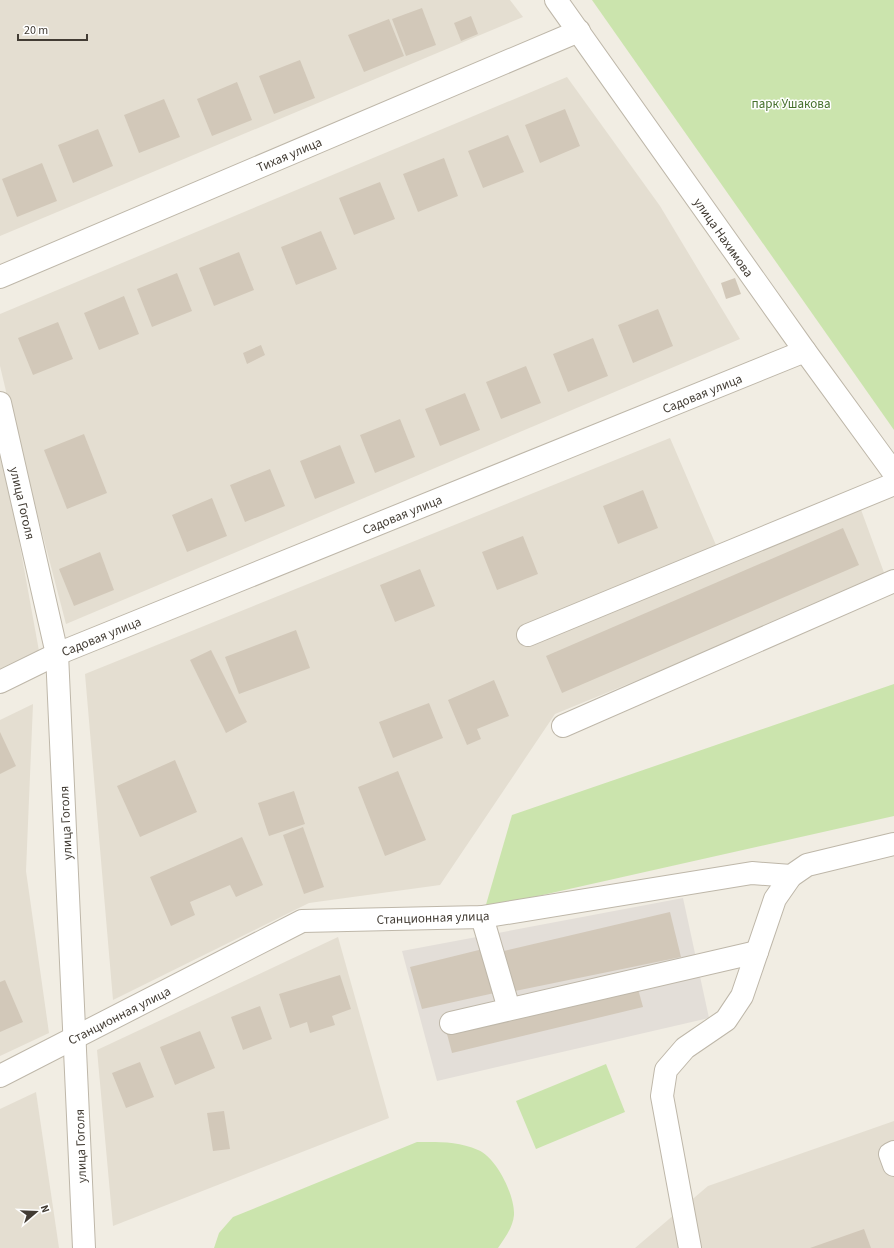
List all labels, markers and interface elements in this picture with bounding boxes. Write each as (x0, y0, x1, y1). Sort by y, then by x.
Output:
scale bar (18, 16, 87, 42)
text: 20 m (24, 22, 48, 39)
park label: парк Ушакова (752, 95, 830, 113)
street label: Тихая улица (254, 133, 325, 177)
street label: улица Нахимова (689, 194, 757, 281)
street label: Садовая улица (660, 370, 745, 418)
street label: улица Гоголя (5, 465, 39, 541)
street label: Садовая улица (360, 491, 445, 539)
street label: Садовая улица (59, 613, 144, 661)
street label: улица Гоголя (55, 785, 77, 861)
street label: Станционная улица (376, 907, 490, 929)
street label: Станционная улица (65, 982, 174, 1050)
street label: улица Гоголя (71, 1109, 91, 1183)
north arrow (16, 1192, 56, 1232)
text: N (37, 1203, 53, 1215)

